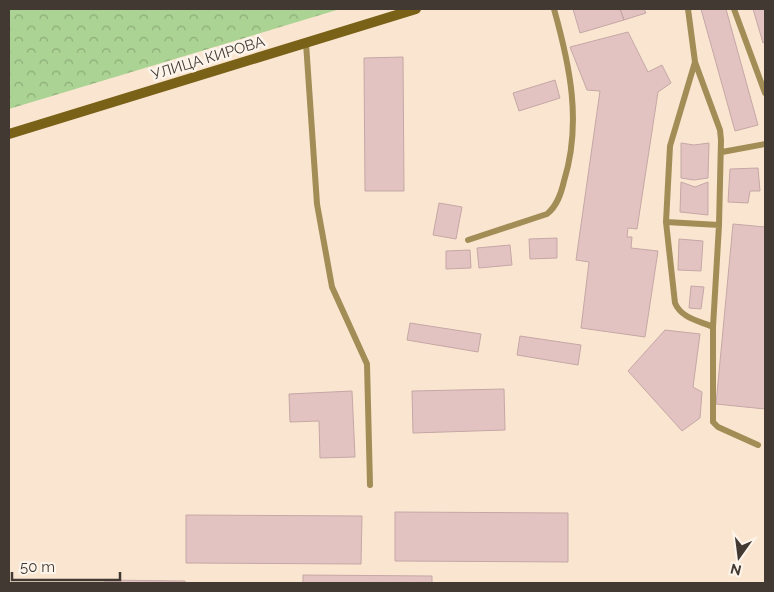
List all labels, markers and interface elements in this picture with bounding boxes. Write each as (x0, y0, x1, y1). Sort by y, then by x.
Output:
street label: УЛИЦА КИРОВА (149, 32, 267, 84)
north arrow (714, 532, 764, 582)
scale bar (12, 550, 120, 582)
text: 50 m (20, 558, 55, 576)
text: N (729, 561, 743, 579)

